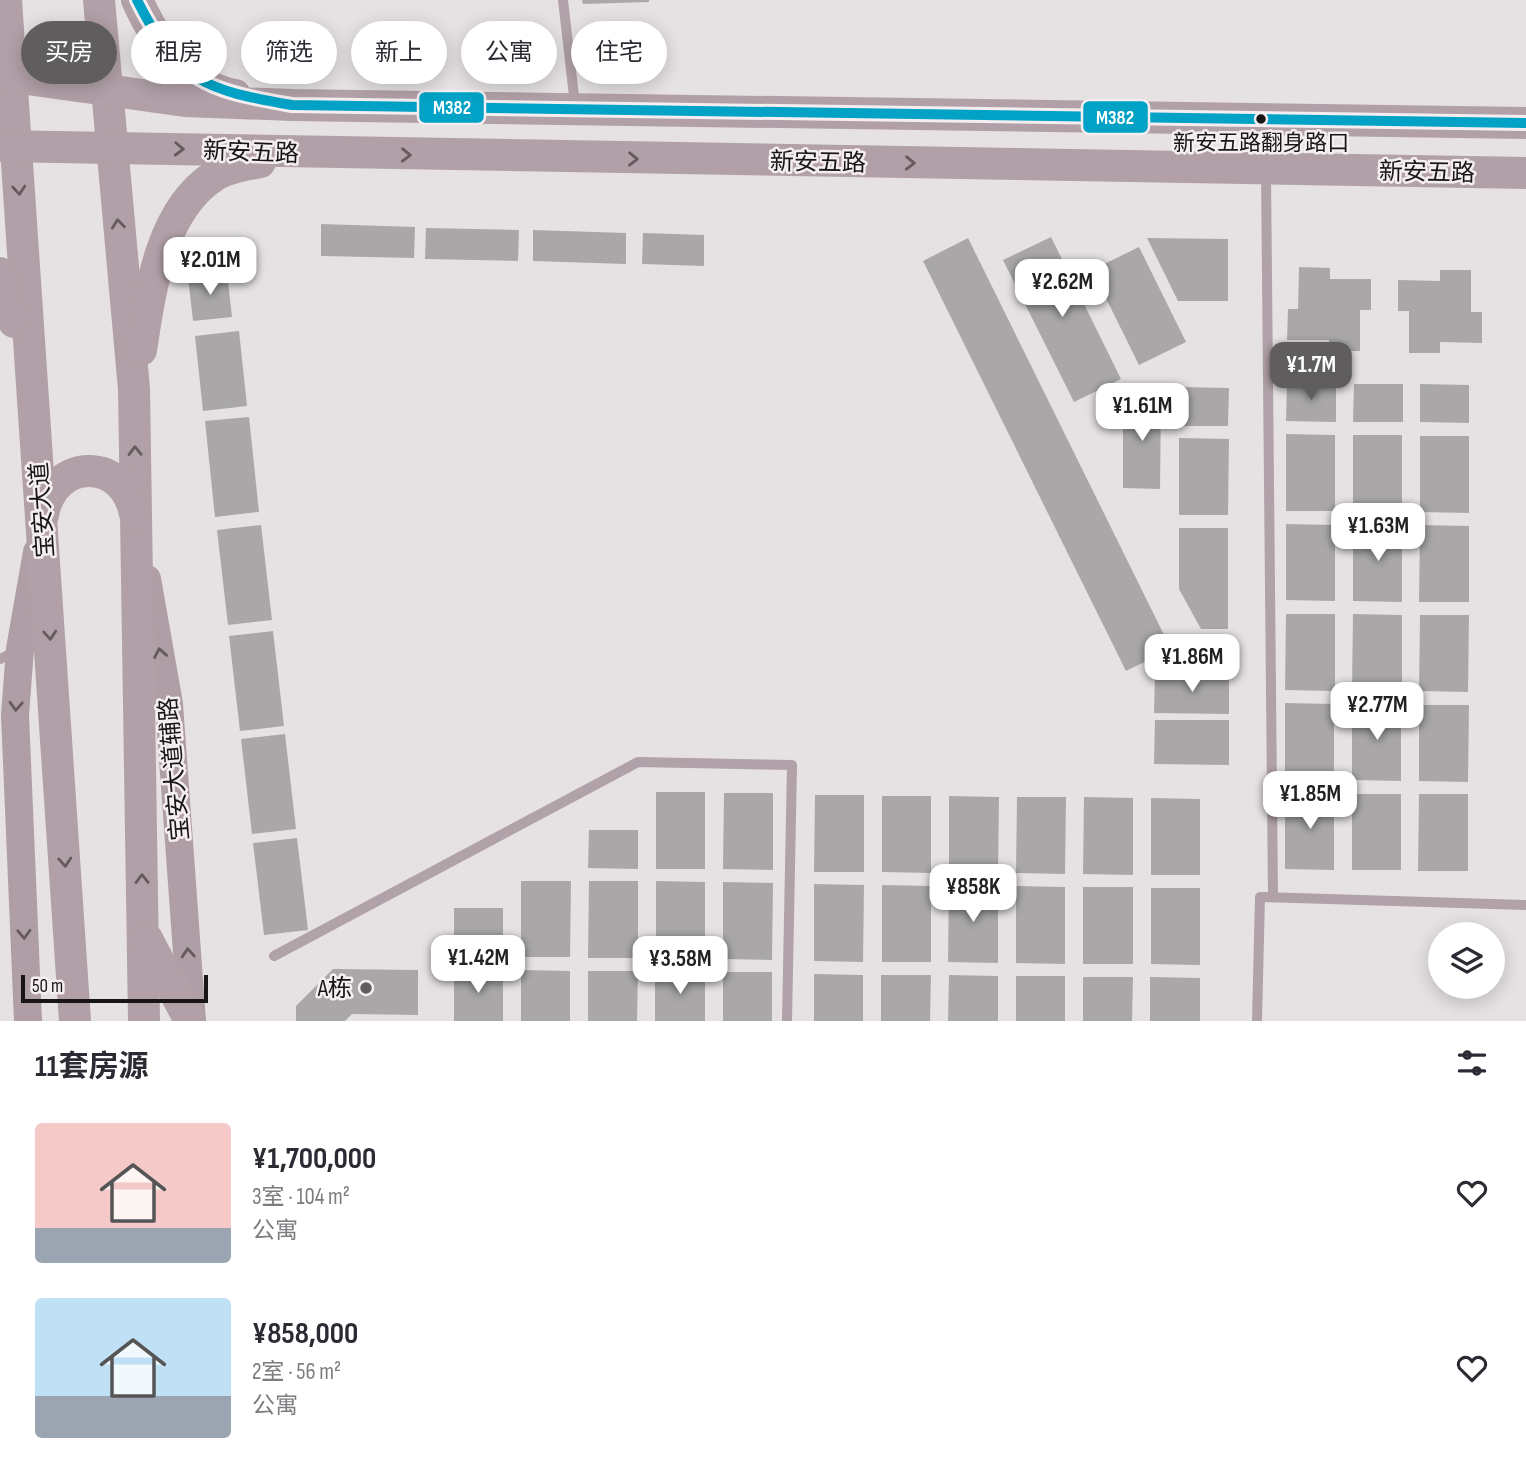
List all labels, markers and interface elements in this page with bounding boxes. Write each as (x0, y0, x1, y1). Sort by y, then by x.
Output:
chip: 买房 (21, 21, 117, 84)
chip: 租房 (131, 21, 227, 84)
chip: 筛选 (241, 21, 337, 84)
chip: 新上 (351, 21, 447, 84)
chip: 公寓 (461, 21, 557, 84)
chip: 住宅 (571, 21, 667, 84)
line badge: M382 (418, 91, 485, 124)
text: M382 (433, 97, 471, 120)
line badge: M382 (1082, 100, 1149, 134)
text: M382 (1096, 107, 1134, 130)
marker: 新安五路翻身路口 (1254, 112, 1268, 126)
place label: 新安五路翻身路口 (1173, 130, 1349, 157)
street label: 新安五路 (203, 136, 299, 169)
one-way arrow (173, 142, 184, 157)
one-way arrow (401, 147, 412, 163)
street label: 新安五路 (770, 147, 866, 178)
one-way arrow (629, 151, 639, 167)
one-way arrow (905, 155, 916, 171)
street label: 新安五路 (1379, 157, 1475, 188)
one-way arrow (11, 185, 26, 196)
one-way arrow (111, 218, 126, 229)
pin: ¥2.01M (153, 238, 267, 297)
text: ¥2.01M (179, 246, 241, 274)
pin: ¥2.62M (1005, 260, 1119, 319)
text: ¥2.62M (1031, 268, 1093, 296)
pin: ¥1.7M (1262, 342, 1360, 402)
text: ¥1.7M (1286, 351, 1336, 379)
pin: ¥1.61M (1085, 384, 1199, 443)
text: ¥1.61M (1112, 392, 1172, 420)
one-way arrow (128, 445, 143, 456)
street label: 宝安大道 (25, 461, 60, 559)
pin: ¥1.63M (1321, 504, 1435, 563)
text: ¥1.63M (1347, 512, 1409, 540)
one-way arrow (42, 630, 57, 641)
pin: ¥1.86M (1135, 634, 1249, 694)
text: ¥1.86M (1161, 643, 1223, 671)
one-way arrow (154, 647, 169, 659)
pin: ¥2.77M (1320, 682, 1434, 742)
text: ¥2.77M (1347, 691, 1407, 719)
street label: 宝安大道辅路 (154, 696, 195, 842)
one-way arrow (9, 701, 24, 712)
pin: ¥1.85M (1253, 772, 1367, 831)
text: ¥1.85M (1279, 780, 1341, 808)
one-way arrow (57, 857, 72, 868)
pin: ¥858K (924, 864, 1022, 924)
text: ¥858K (946, 873, 1000, 901)
one-way arrow (134, 874, 150, 884)
map controls (1428, 922, 1505, 999)
button: layers (1428, 922, 1505, 999)
one-way arrow (17, 929, 32, 940)
pin: ¥1.42M (421, 936, 535, 995)
pin: ¥3.58M (623, 936, 737, 996)
text: ¥1.42M (447, 944, 509, 972)
text: ¥3.58M (649, 945, 711, 973)
one-way arrow (181, 947, 196, 958)
scale bar (21, 972, 208, 1004)
place label: A栋 (317, 974, 352, 1003)
text: 50 m (32, 975, 63, 998)
marker: A栋 (358, 980, 374, 996)
icon: filters (1453, 1044, 1491, 1082)
text: 11套房源 (35, 1049, 149, 1085)
text: ¥1,700,000 (252, 1141, 376, 1177)
icon: home (91, 1151, 175, 1235)
icon: heart (1453, 1174, 1491, 1212)
text: 3室 · 104 m² (252, 1183, 350, 1211)
text: 公寓 (252, 1217, 298, 1245)
text: ¥858,000 (252, 1316, 358, 1352)
icon: home (91, 1326, 175, 1410)
icon: heart (1453, 1349, 1491, 1387)
text: 2室 · 56 m² (252, 1358, 341, 1386)
text: 公寓 (252, 1392, 298, 1420)

